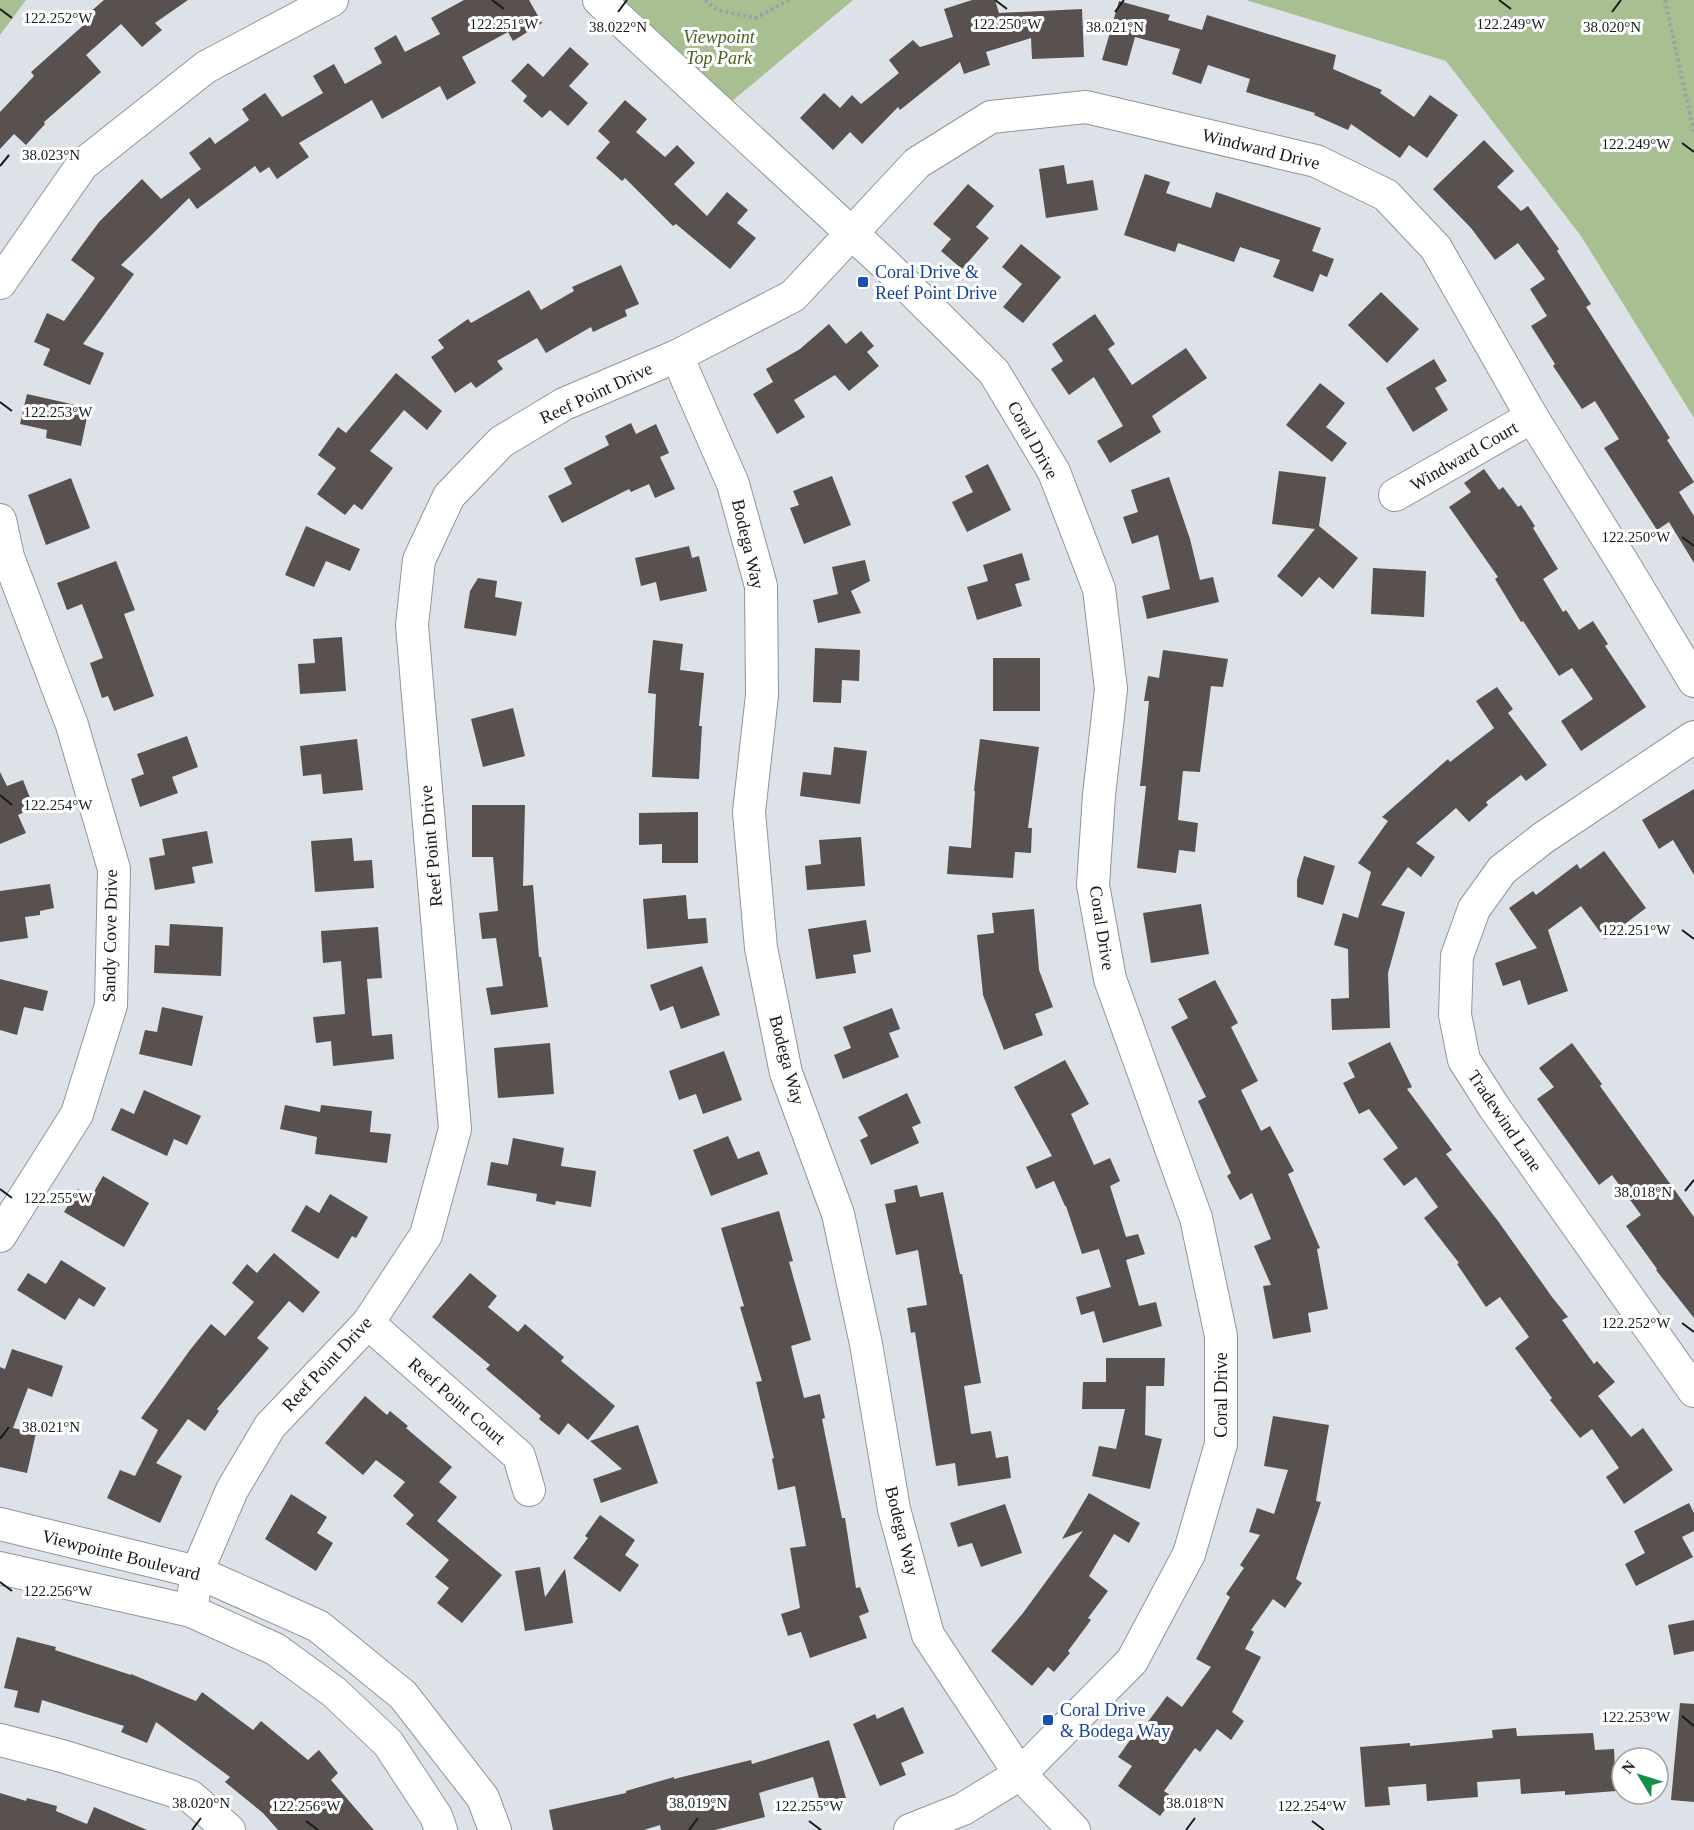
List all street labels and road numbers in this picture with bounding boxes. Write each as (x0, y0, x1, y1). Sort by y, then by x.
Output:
street label: Windward Drive (1200, 125, 1322, 173)
street label: Reef Point Drive (536, 358, 656, 428)
street label: Coral Drive (1004, 398, 1062, 482)
street label: Windward Court (1407, 417, 1521, 495)
street label: Bodega Way (728, 497, 768, 591)
street label: Reef Point Drive (416, 784, 446, 908)
street label: Sandy Cove Drive (99, 869, 121, 1003)
street label: Coral Drive (1085, 884, 1119, 972)
street label: Bodega Way (765, 1013, 809, 1107)
street label: Tradewind Lane (1464, 1067, 1546, 1175)
street label: Reef Point Drive (278, 1313, 376, 1415)
street label: Coral Drive (1211, 1352, 1231, 1438)
street label: Reef Point Court (404, 1353, 510, 1449)
street label: Bodega Way (881, 1484, 923, 1578)
street label: Viewpointe Boulevard (40, 1526, 202, 1584)

